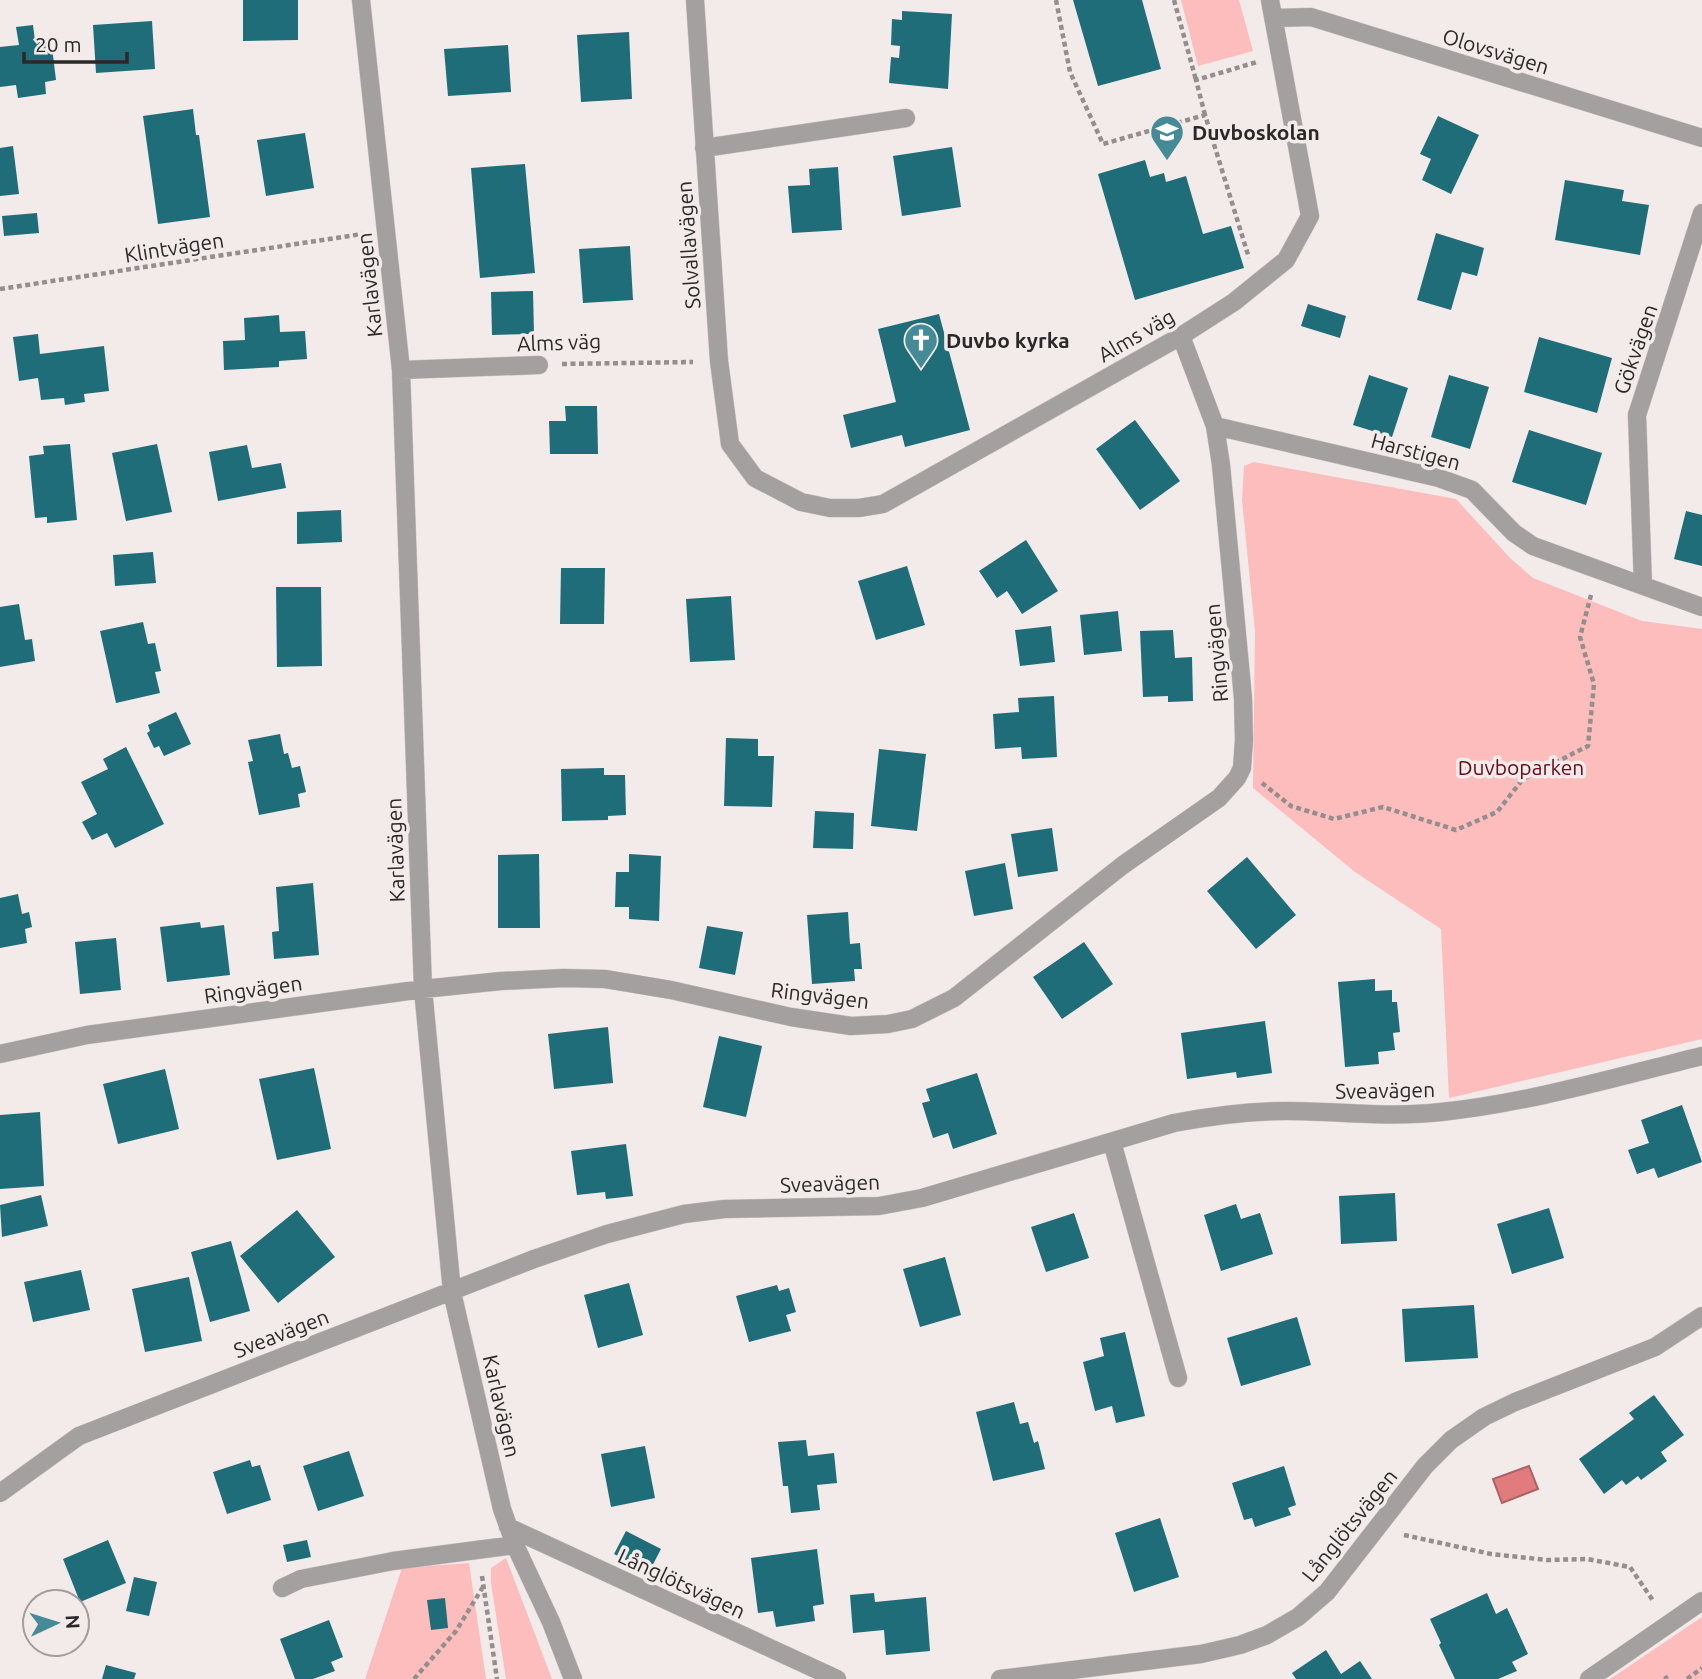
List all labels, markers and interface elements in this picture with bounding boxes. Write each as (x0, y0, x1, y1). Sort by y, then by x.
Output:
scale bar (24, 21, 128, 65)
street label: Olovsvägen (1440, 23, 1552, 79)
text: 20 m (35, 32, 82, 56)
school or university icon: Duvboskolan (1148, 113, 1186, 162)
place label: Duvboskolan (1192, 120, 1320, 144)
street label: Solvallavägen (672, 180, 704, 310)
street label: Klintvägen (123, 227, 225, 267)
street label: Karlavägen (352, 232, 386, 338)
street label: Gökvägen (1608, 301, 1662, 397)
street label: Alms väg (1093, 304, 1179, 366)
church icon: Duvbo kyrka (902, 321, 940, 370)
place label: Duvbo kyrka (946, 328, 1070, 352)
street label: Alms väg (516, 329, 602, 355)
street label: Harstigen (1369, 428, 1463, 474)
street label: Ringvägen (1200, 603, 1232, 703)
park label: Duvboparken (1458, 755, 1584, 779)
street label: Karlavägen (381, 797, 409, 903)
street label: Ringvägen (202, 970, 304, 1008)
street label: Ringvägen (769, 977, 871, 1013)
street label: Sveavägen (1335, 1077, 1435, 1103)
street label: Sveavägen (780, 1169, 880, 1197)
street label: Sveavägen (230, 1304, 332, 1362)
street label: Karlavägen (479, 1352, 525, 1460)
street label: Långlötsvägen (1296, 1464, 1402, 1586)
street label: Långlötsvägen (615, 1543, 749, 1623)
north arrow (21, 1588, 91, 1658)
text: N (61, 1614, 84, 1630)

